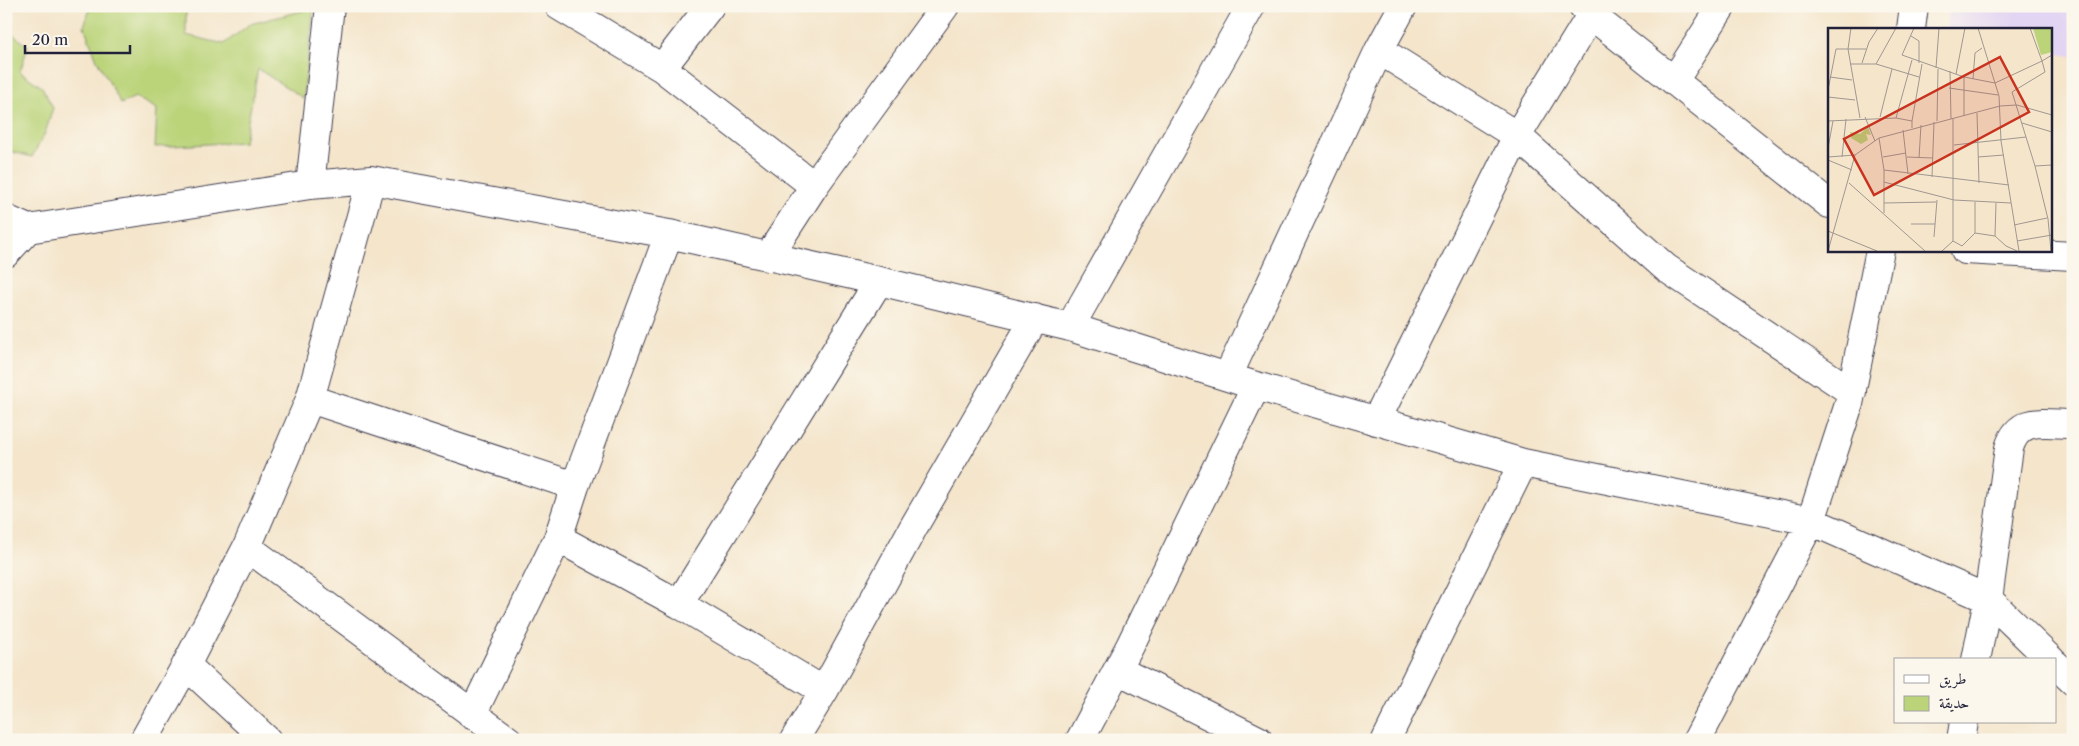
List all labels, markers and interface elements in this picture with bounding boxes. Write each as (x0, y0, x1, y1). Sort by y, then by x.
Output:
scale bar (25, 22, 130, 54)
inset map (1828, 28, 2052, 251)
text: 20 m (32, 30, 68, 49)
legend (1894, 658, 2056, 724)
text: طريق (1939, 669, 1966, 689)
text: حديقة (1939, 693, 1969, 712)

